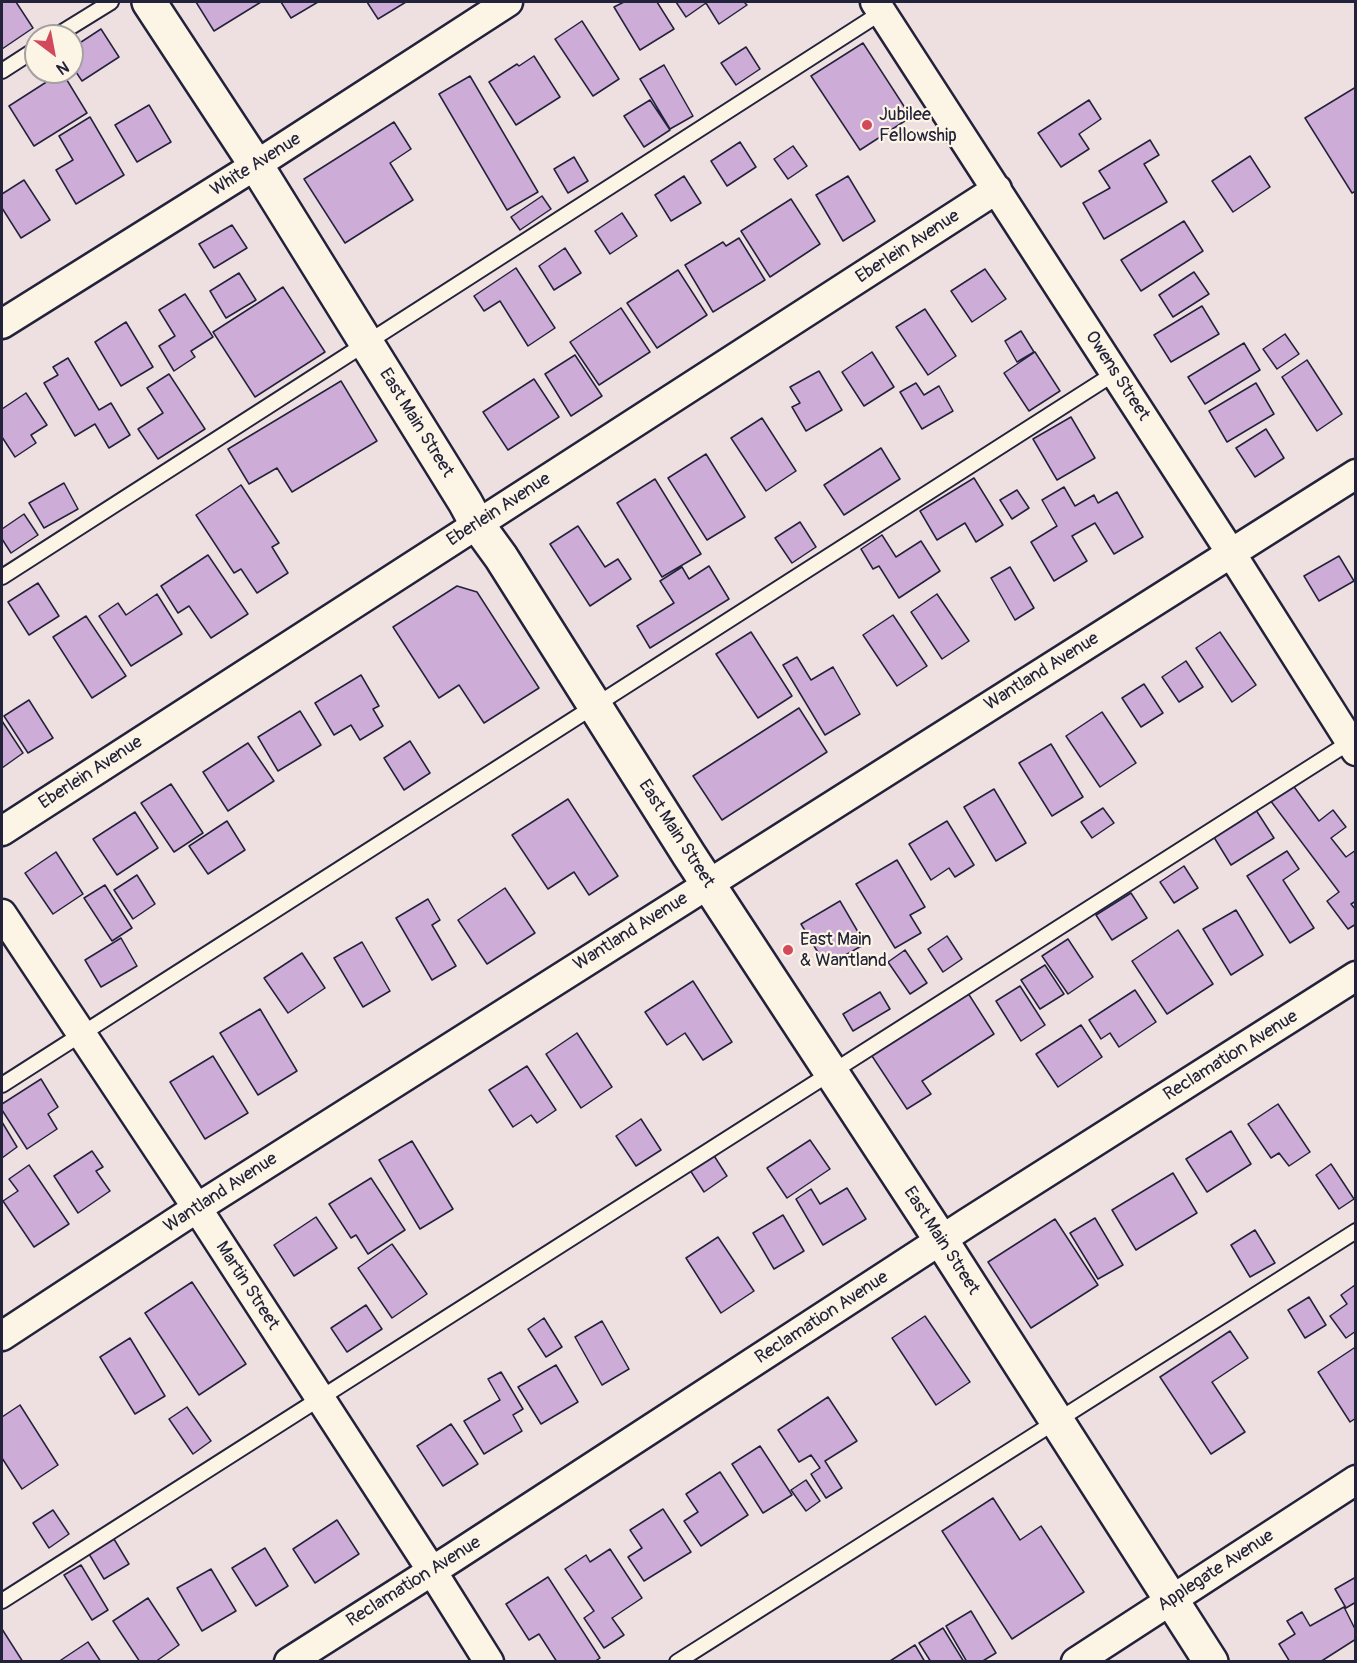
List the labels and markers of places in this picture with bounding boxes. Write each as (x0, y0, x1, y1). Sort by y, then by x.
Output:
place label: Jubilee Fellowship (879, 104, 957, 146)
marker: Jubilee Fellowship (860, 118, 874, 132)
place label: East Main & Wantland (800, 929, 887, 972)
marker: East Main & Wantland (781, 943, 795, 957)

